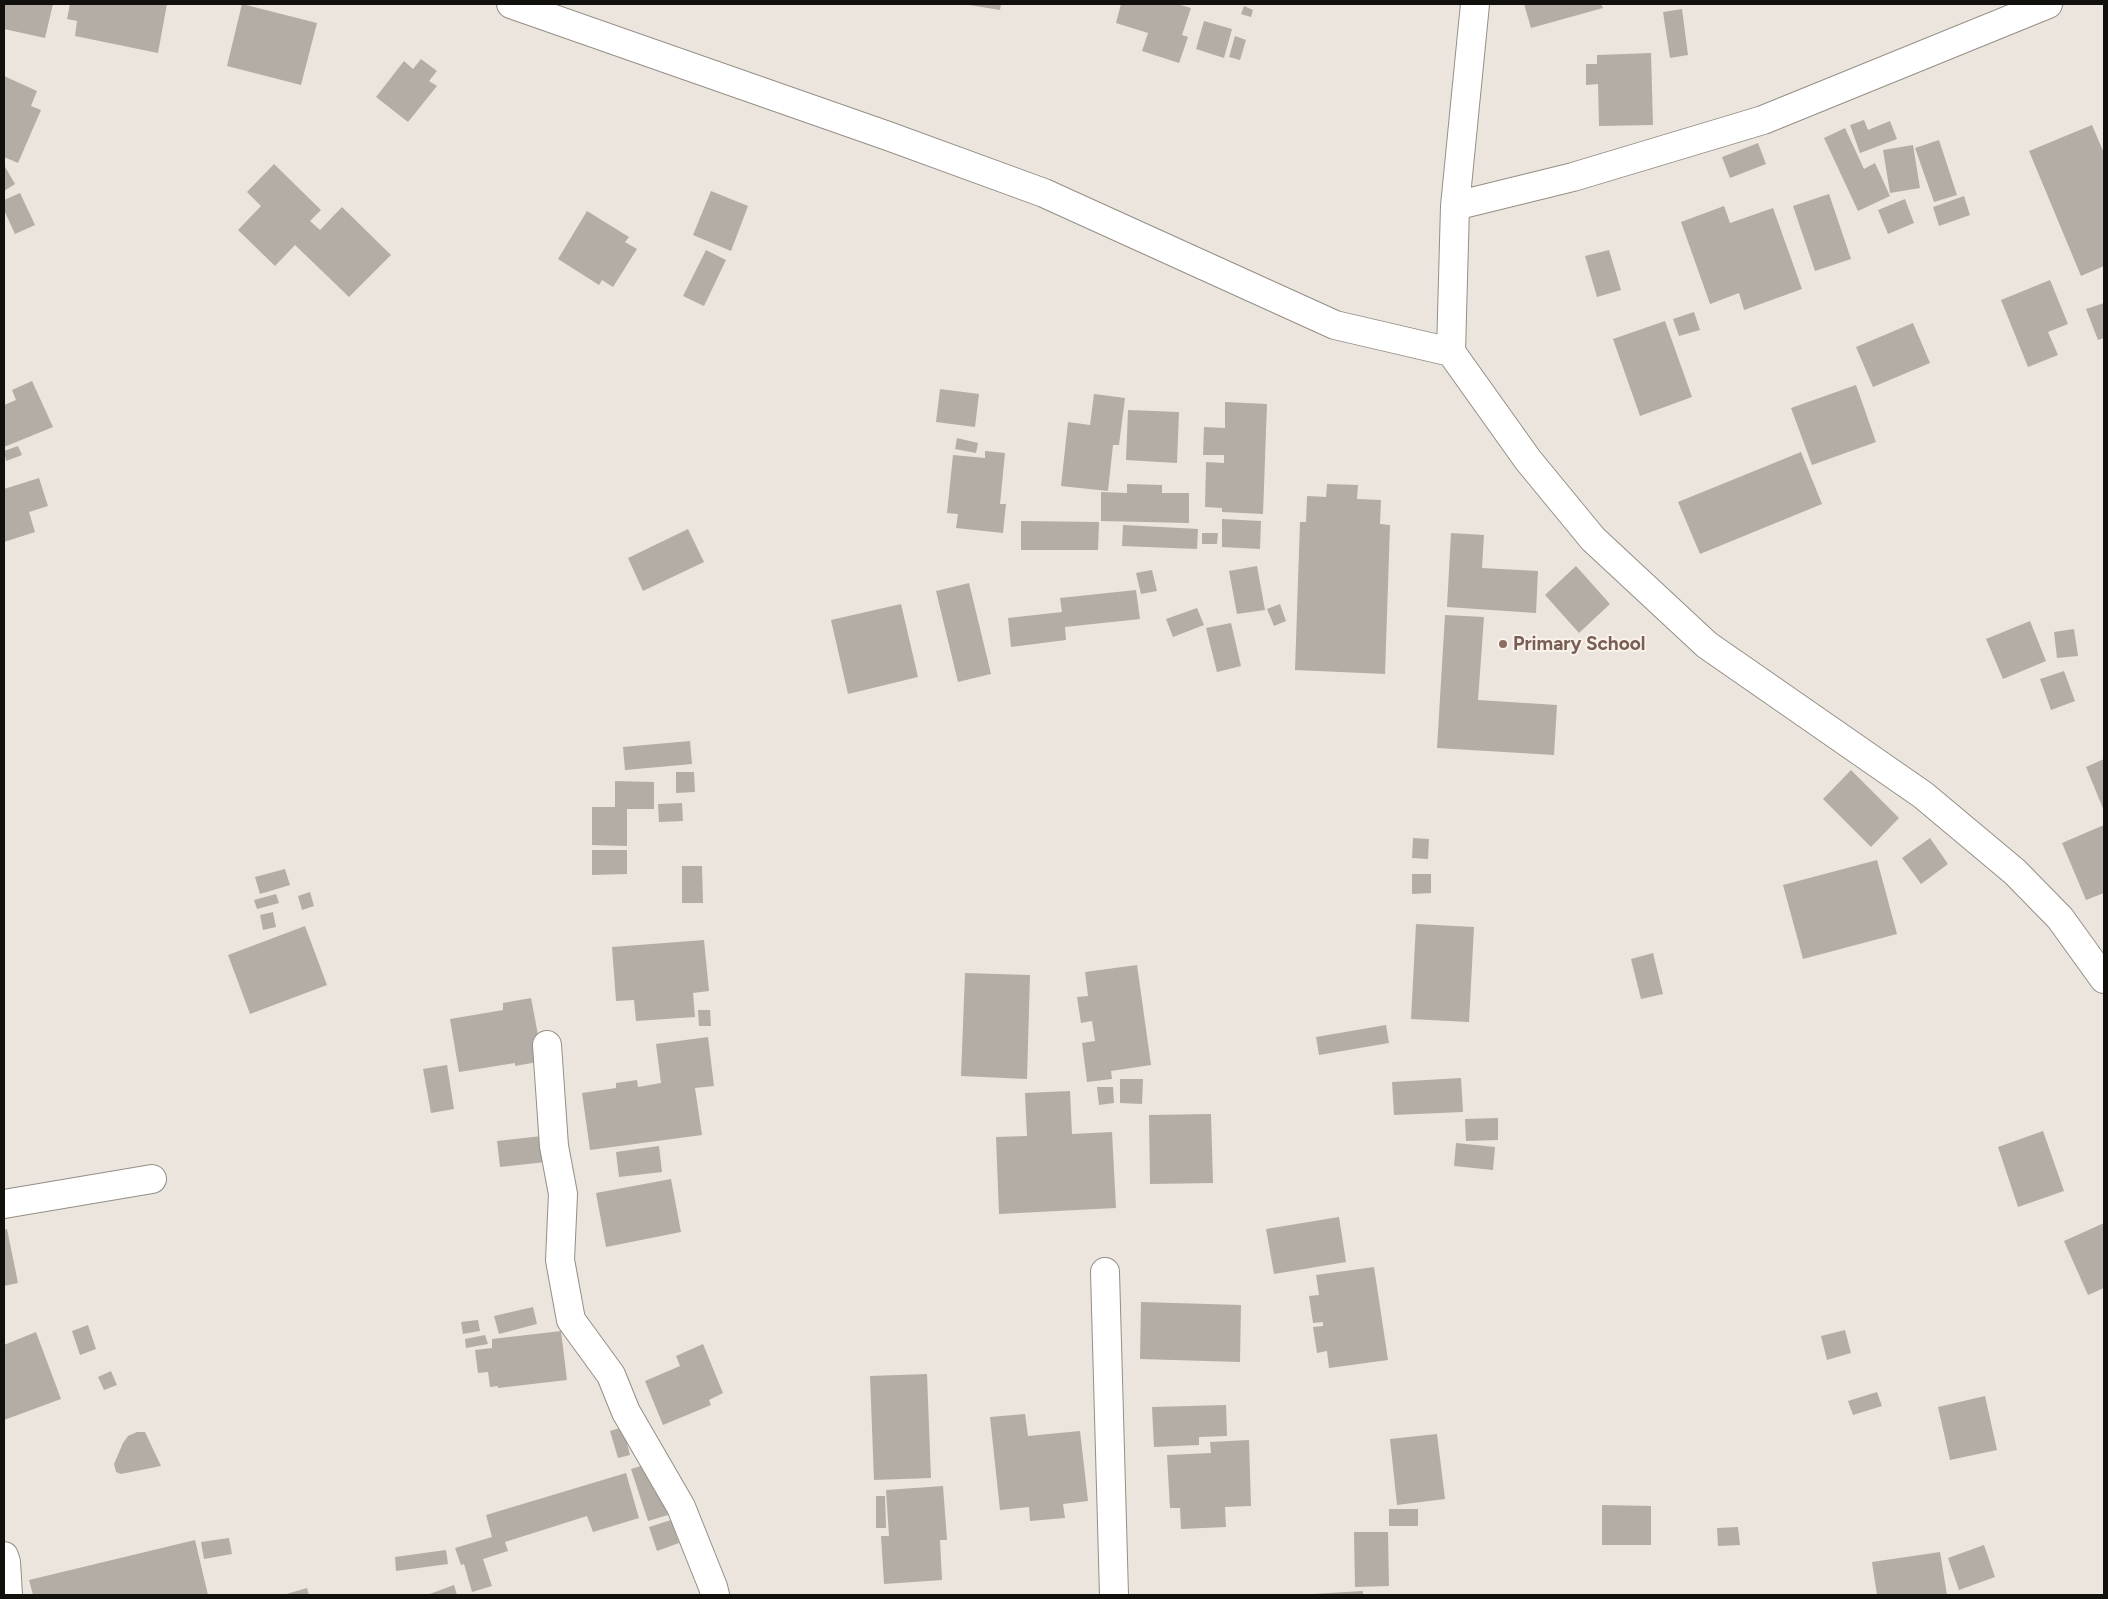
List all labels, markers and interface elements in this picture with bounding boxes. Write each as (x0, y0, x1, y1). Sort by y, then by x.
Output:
place label: Primary School (1513, 633, 1645, 655)
marker: Primary School (1497, 638, 1509, 650)

